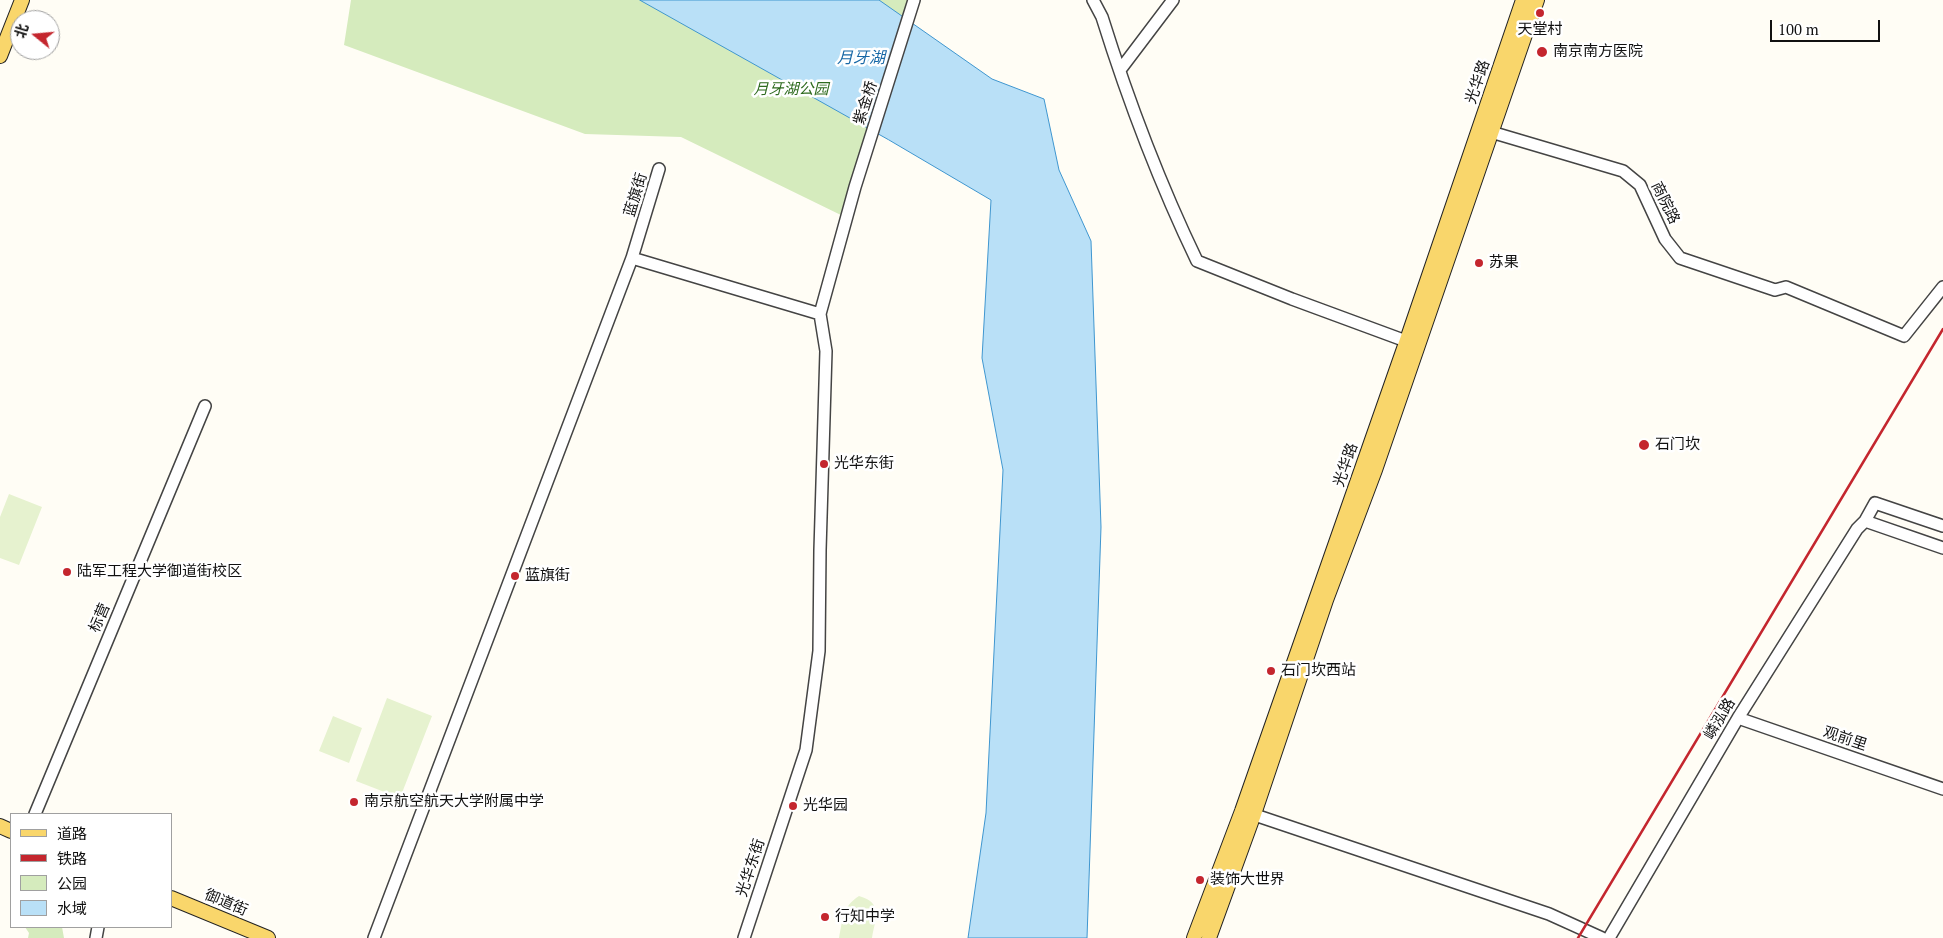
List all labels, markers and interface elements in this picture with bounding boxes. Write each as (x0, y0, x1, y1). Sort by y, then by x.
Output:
marker: 天堂村 (1534, 7, 1546, 19)
north arrow (10, 10, 60, 60)
scale bar (1773, 10, 1883, 42)
text: 100 m (1778, 19, 1819, 39)
text: 北 (10, 21, 32, 40)
place label: 天堂村 (1518, 21, 1562, 39)
place label: 南京南方医院 (1553, 43, 1643, 61)
marker: 南京南方医院 (1535, 45, 1549, 59)
water label: 月牙湖 (837, 48, 885, 68)
street label: 光华路 (1462, 58, 1494, 106)
street label: 紫金桥 (850, 79, 882, 127)
park label: 月牙湖公园 (754, 81, 828, 99)
street label: 蓝旗街 (621, 171, 651, 219)
street label: 商院路 (1647, 179, 1683, 227)
place label: 苏果 (1489, 254, 1519, 272)
marker: 苏果 (1473, 257, 1485, 269)
place label: 石门坎 (1655, 436, 1700, 454)
marker: 石门坎 (1637, 438, 1651, 452)
street label: 光华路 (1330, 441, 1362, 489)
place label: 光华东街 (834, 455, 894, 473)
marker: 光华东街 (818, 458, 830, 470)
place label: 陆军工程大学御道街校区 (77, 563, 242, 581)
marker: 陆军工程大学御道街校区 (61, 566, 73, 578)
place label: 蓝旗街 (525, 567, 570, 585)
marker: 蓝旗街 (509, 570, 521, 582)
street label: 标营 (86, 601, 114, 635)
place label: 石门坎西站 (1281, 662, 1356, 680)
marker: 石门坎西站 (1265, 665, 1277, 677)
street label: 嶙泓路 (1701, 695, 1739, 743)
street label: 观前里 (1821, 723, 1869, 755)
place label: 南京航空航天大学附属中学 (364, 793, 544, 811)
marker: 南京航空航天大学附属中学 (348, 796, 360, 808)
place label: 光华园 (803, 797, 848, 815)
marker: 光华园 (787, 800, 799, 812)
legend (10, 813, 172, 928)
text: 道路 (57, 823, 87, 843)
street label: 光华东街 (733, 837, 769, 899)
text: 铁路 (57, 848, 87, 868)
place label: 装饰大世界 (1210, 871, 1285, 889)
text: 公园 (57, 873, 87, 893)
marker: 装饰大世界 (1194, 874, 1206, 886)
street label: 御道街 (202, 886, 250, 920)
text: 水域 (57, 898, 87, 918)
place label: 行知中学 (835, 908, 895, 926)
marker: 行知中学 (819, 911, 831, 923)

